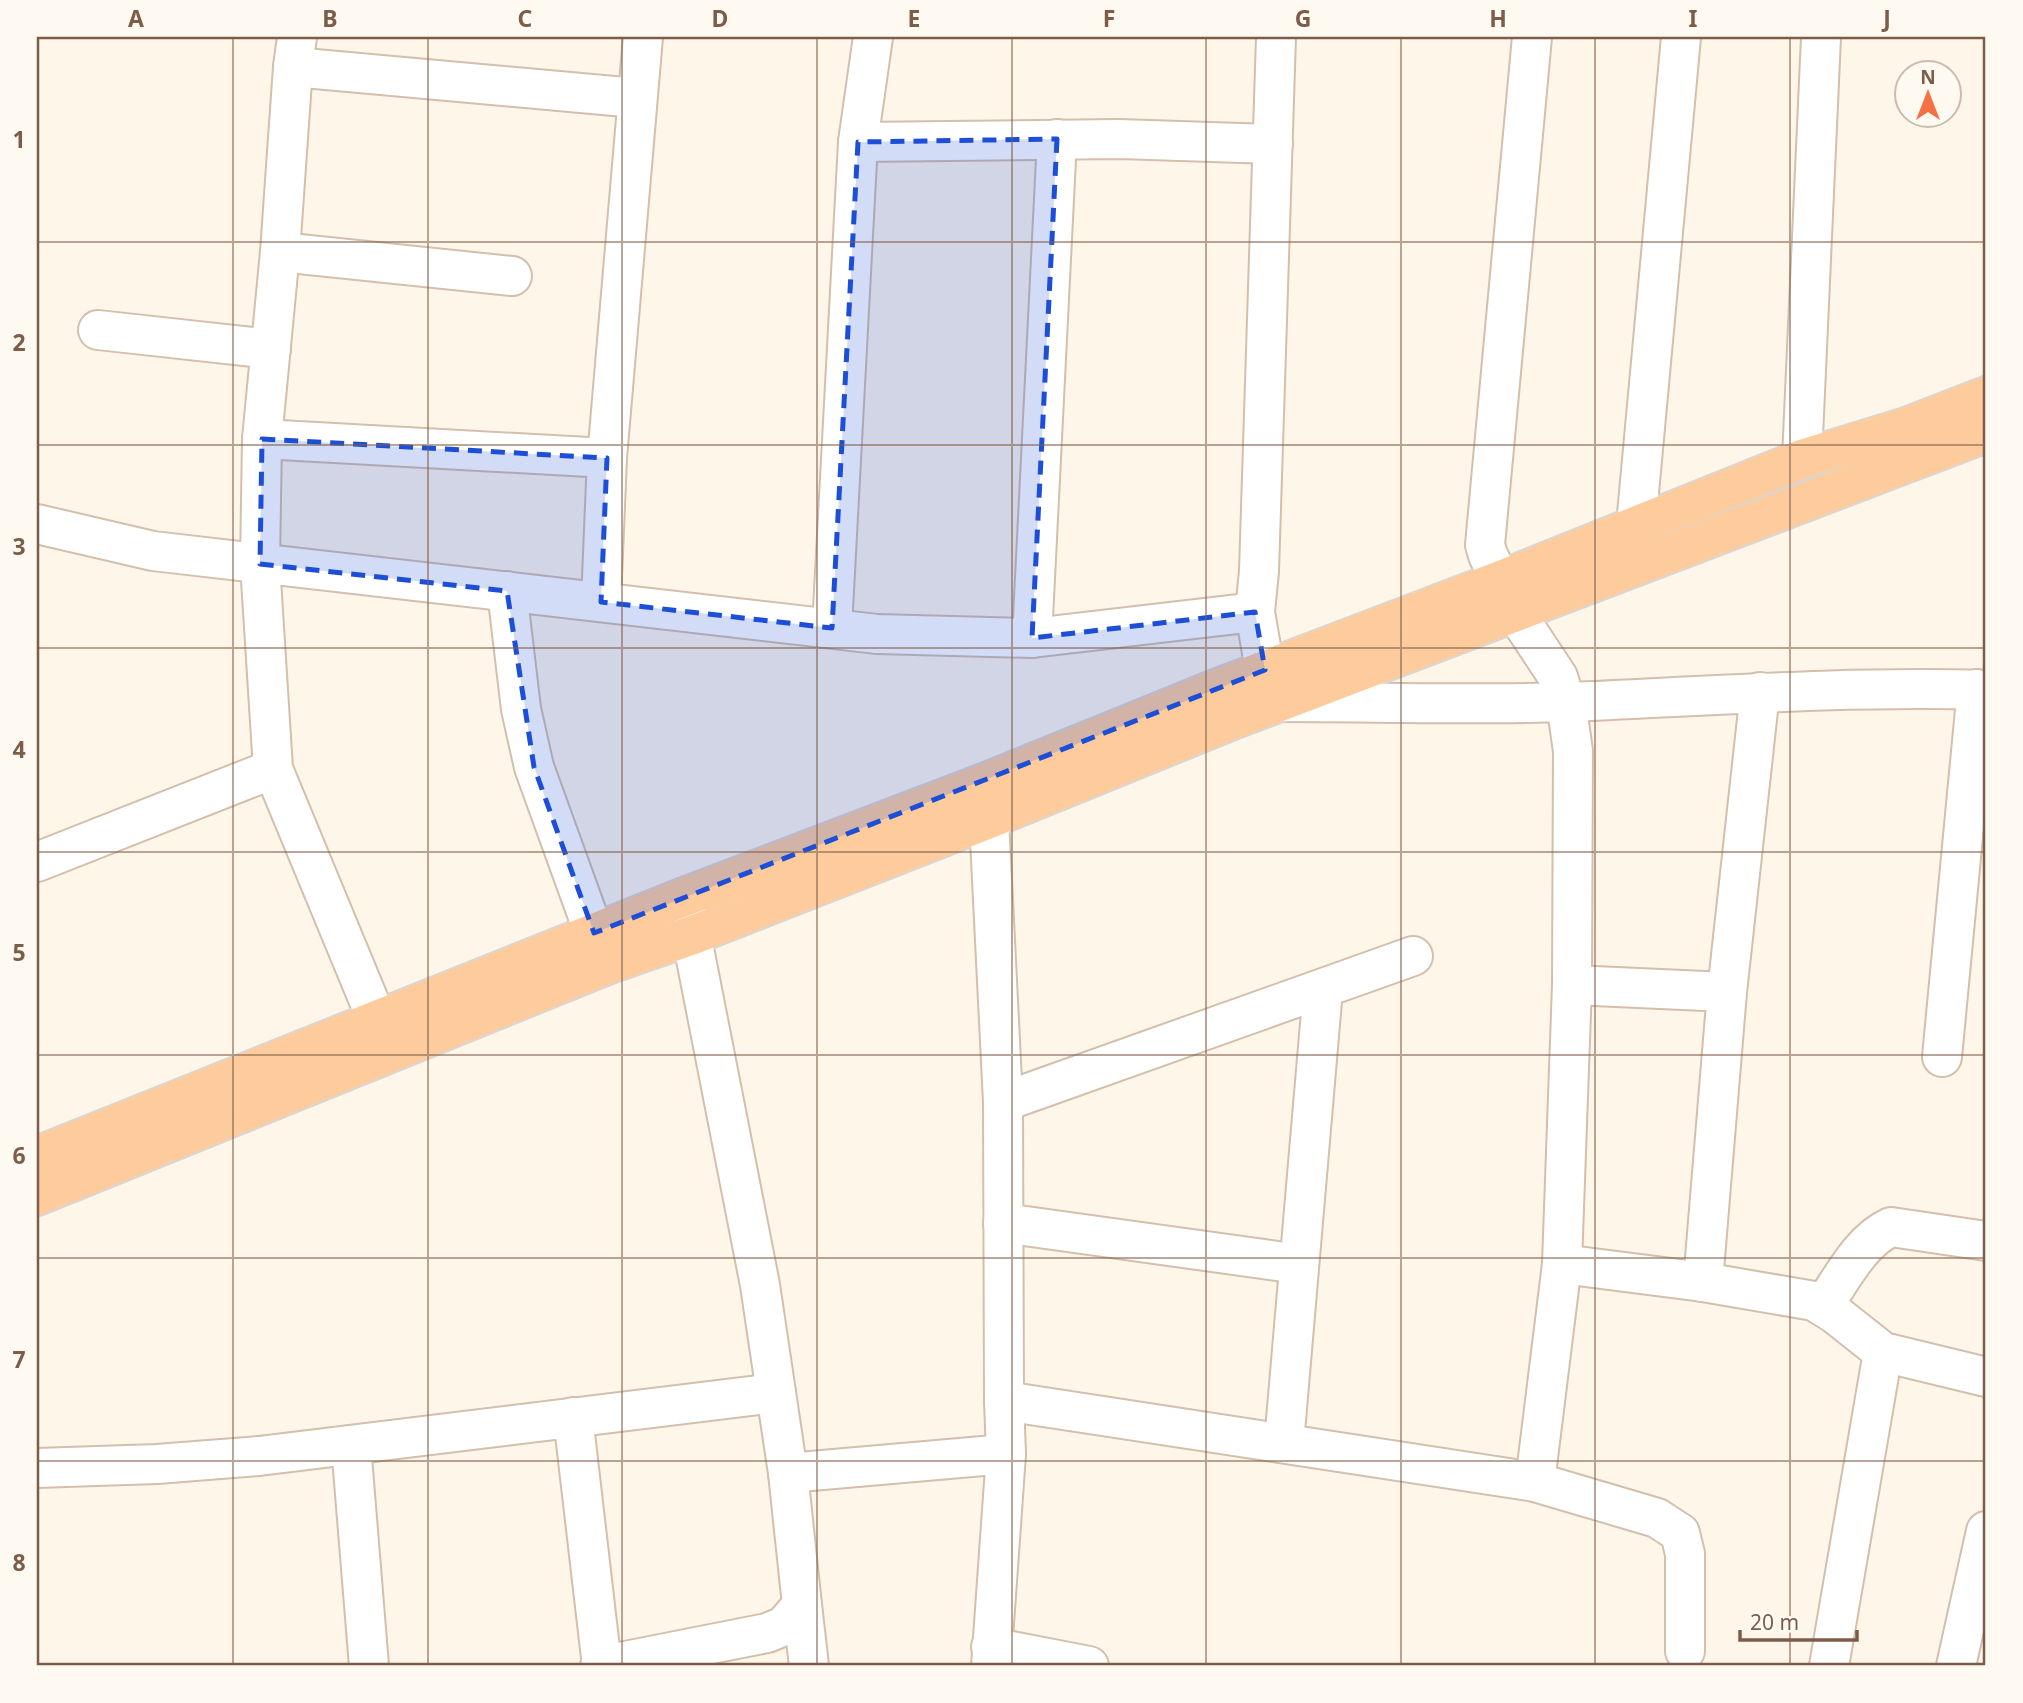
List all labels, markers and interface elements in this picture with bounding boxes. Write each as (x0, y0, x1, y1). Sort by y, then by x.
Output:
text: A (128, 2, 144, 34)
text: B (322, 2, 338, 34)
text: C (518, 2, 533, 34)
text: D (712, 2, 728, 34)
text: E (908, 2, 920, 34)
text: F (1103, 2, 1115, 34)
text: G (1295, 2, 1311, 34)
text: H (1489, 2, 1507, 34)
text: I (1689, 2, 1698, 34)
text: J (1881, 2, 1891, 34)
north arrow (1894, 60, 1964, 130)
text: N (1920, 64, 1936, 90)
text: 1 (12, 123, 26, 155)
text: 2 (12, 326, 26, 358)
text: 3 (12, 530, 26, 562)
text: 4 (12, 733, 26, 765)
text: 5 (12, 936, 26, 968)
text: 6 (12, 1139, 26, 1171)
text: 7 (12, 1343, 26, 1375)
text: 8 (12, 1546, 26, 1578)
scale bar (1740, 1598, 1857, 1642)
text: 20 m (1750, 1608, 1799, 1636)

